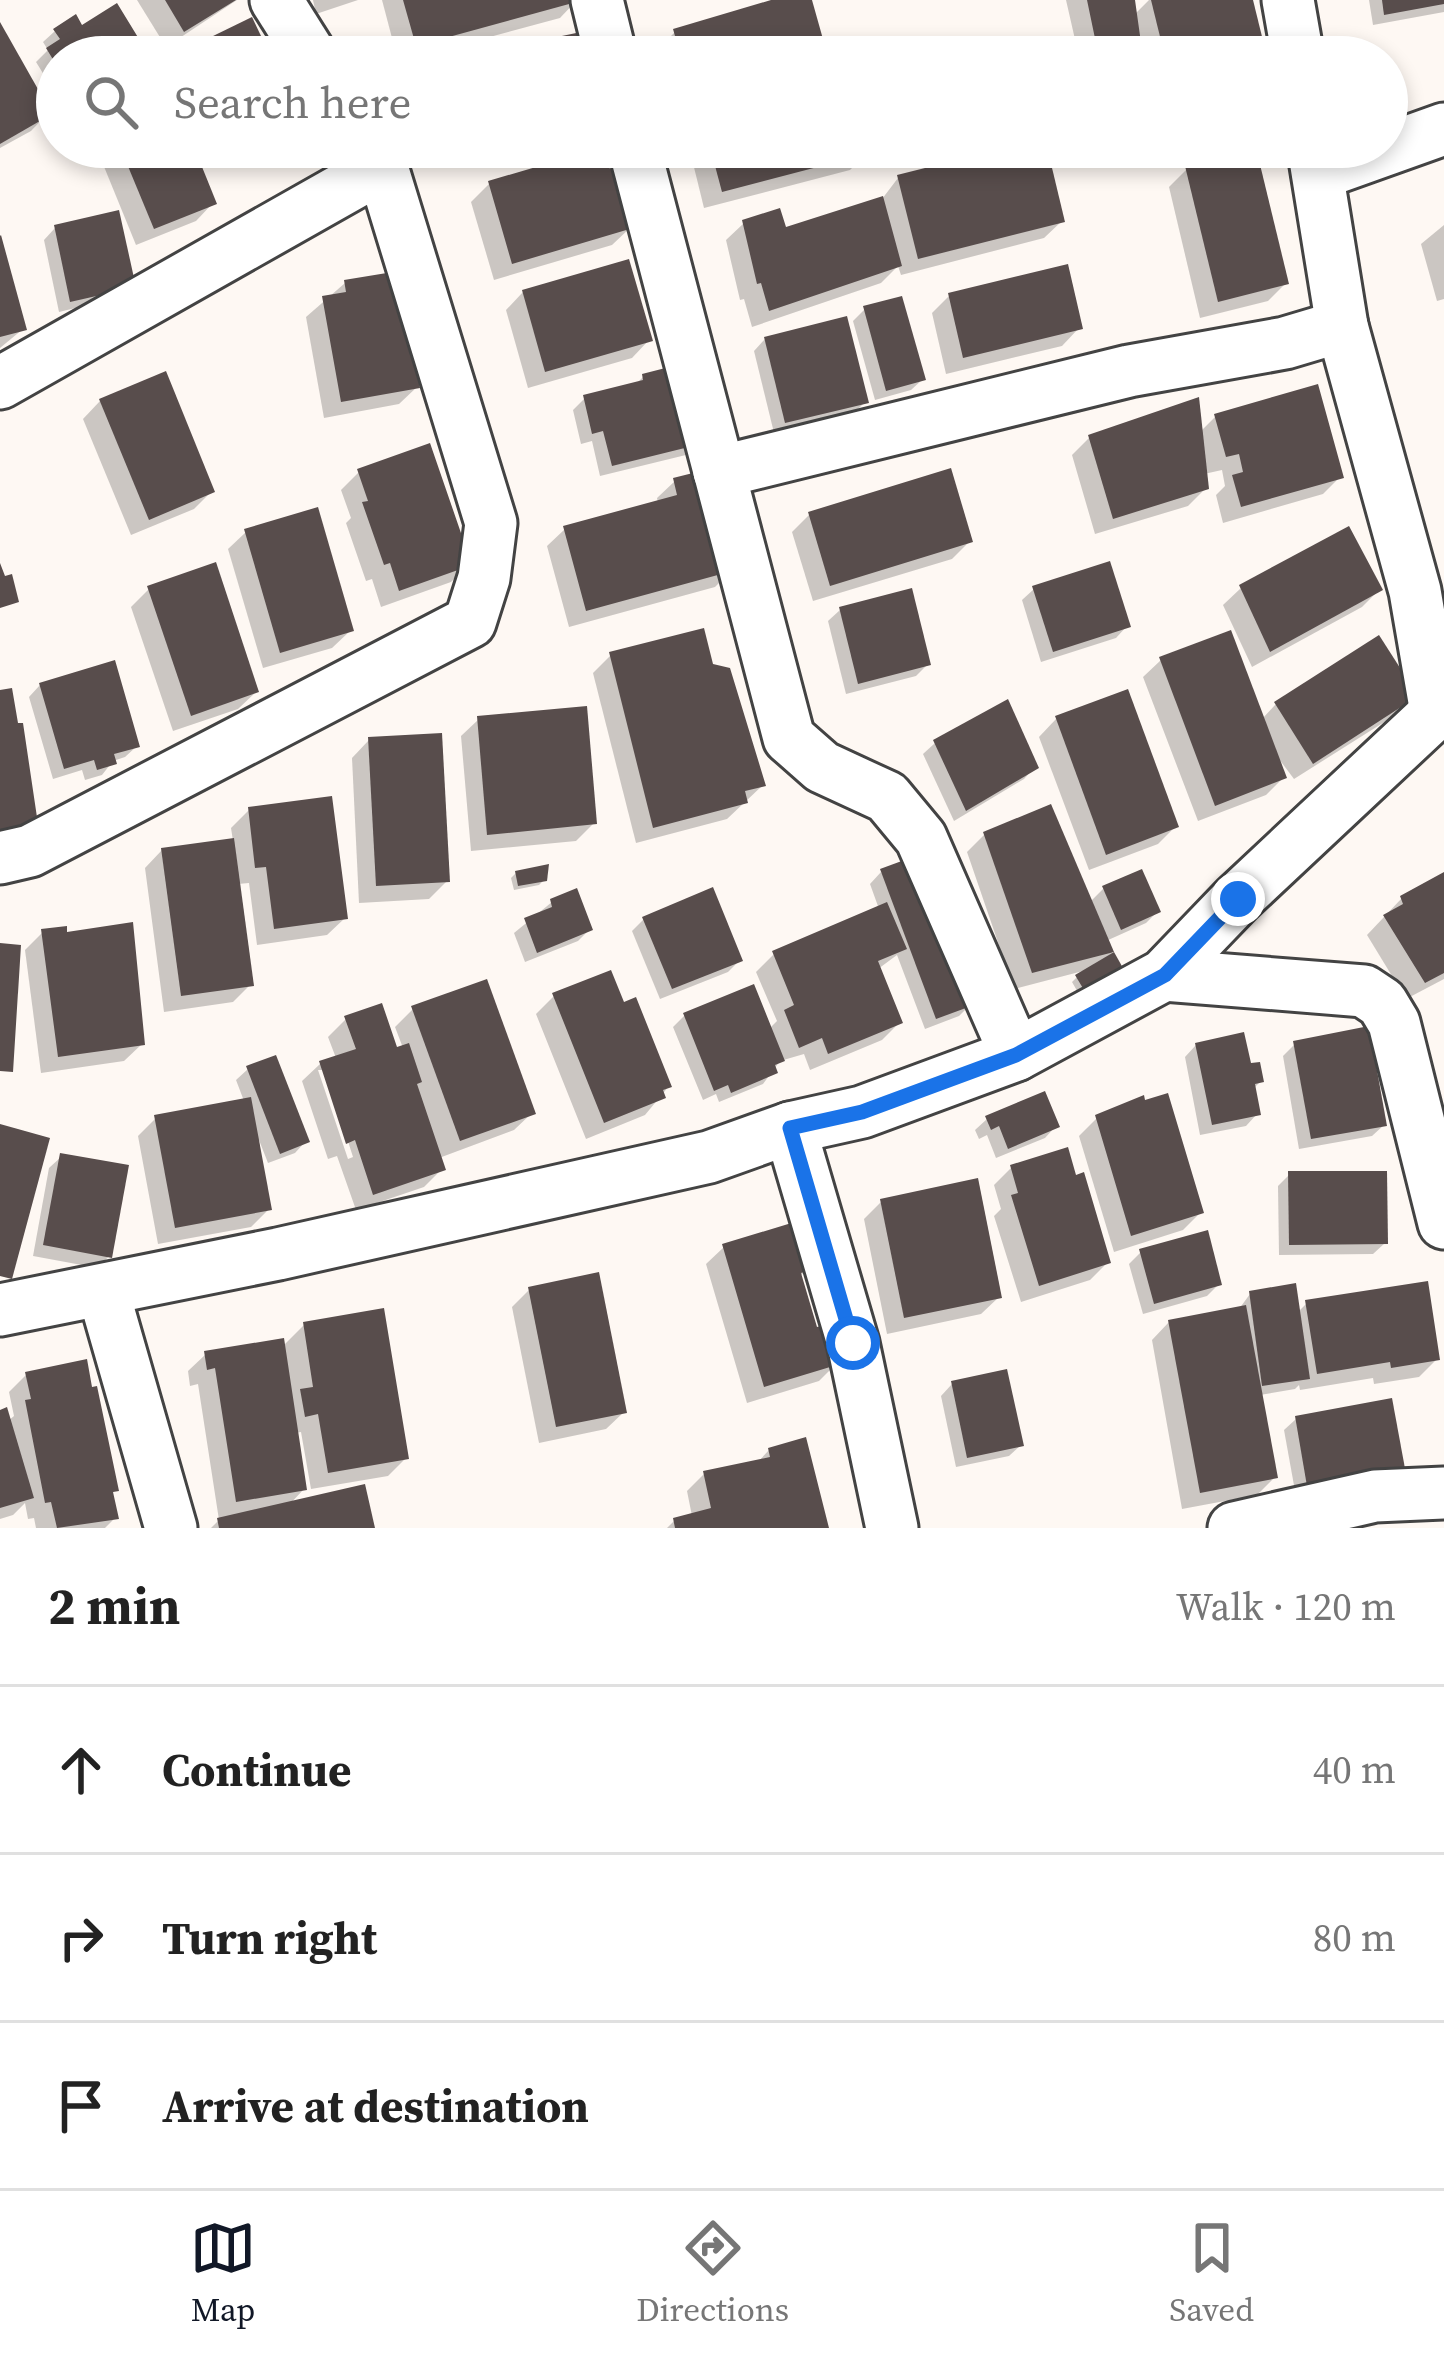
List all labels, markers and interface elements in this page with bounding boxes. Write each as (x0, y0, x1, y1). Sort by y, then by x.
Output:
search box (36, 36, 1408, 168)
icon: search (78, 69, 144, 135)
text: Search here (174, 71, 411, 133)
route end (1211, 872, 1265, 926)
route start (826, 1316, 880, 1370)
text: 2 min (48, 1571, 180, 1641)
text: Walk · 120 m (1176, 1580, 1396, 1633)
icon: ahead (48, 1737, 114, 1803)
text: Continue (162, 1739, 351, 1801)
text: 40 m (1313, 1743, 1396, 1796)
icon: right (48, 1905, 114, 1971)
text: Turn right (162, 1907, 377, 1969)
text: 80 m (1313, 1911, 1396, 1964)
icon: arrive (48, 2073, 114, 2139)
text: Arrive at destination (162, 2075, 589, 2137)
tab: Map (190, 2215, 256, 2332)
tab: Directions (636, 2215, 789, 2332)
tab: Saved (1169, 2215, 1254, 2332)

